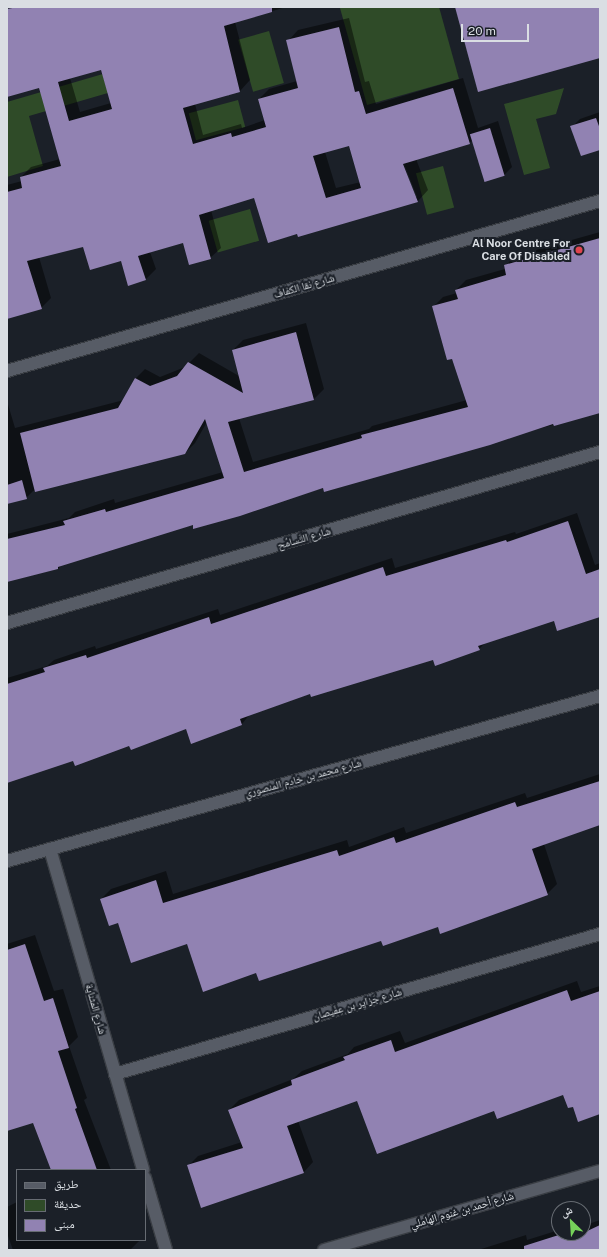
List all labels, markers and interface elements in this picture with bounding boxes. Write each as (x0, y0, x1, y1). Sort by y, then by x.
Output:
scale bar (463, 16, 531, 42)
text: 20 m (468, 24, 496, 38)
place label: Al Noor Centre For Care Of Disabled (472, 237, 570, 263)
marker: Al Noor Centre For Care Of Disabled (573, 244, 585, 256)
street label: شارع نقا الكفاف (272, 271, 336, 301)
street label: شارع التَّسامُح (276, 524, 332, 552)
street label: شارع محمد بن خادم المنصوري (243, 756, 363, 800)
street label: شارع المَثناية (83, 982, 109, 1036)
street label: شارع جَزايِر بن عِفَيصان (311, 985, 403, 1023)
legend (16, 1169, 146, 1241)
text: طريق (54, 1177, 79, 1191)
street label: شارع أحمد بن غنوم الهاملي (409, 1189, 515, 1231)
text: حديقة (54, 1197, 82, 1211)
north arrow (551, 1201, 591, 1241)
text: ش (559, 1203, 574, 1219)
text: مبنى (54, 1217, 75, 1231)

